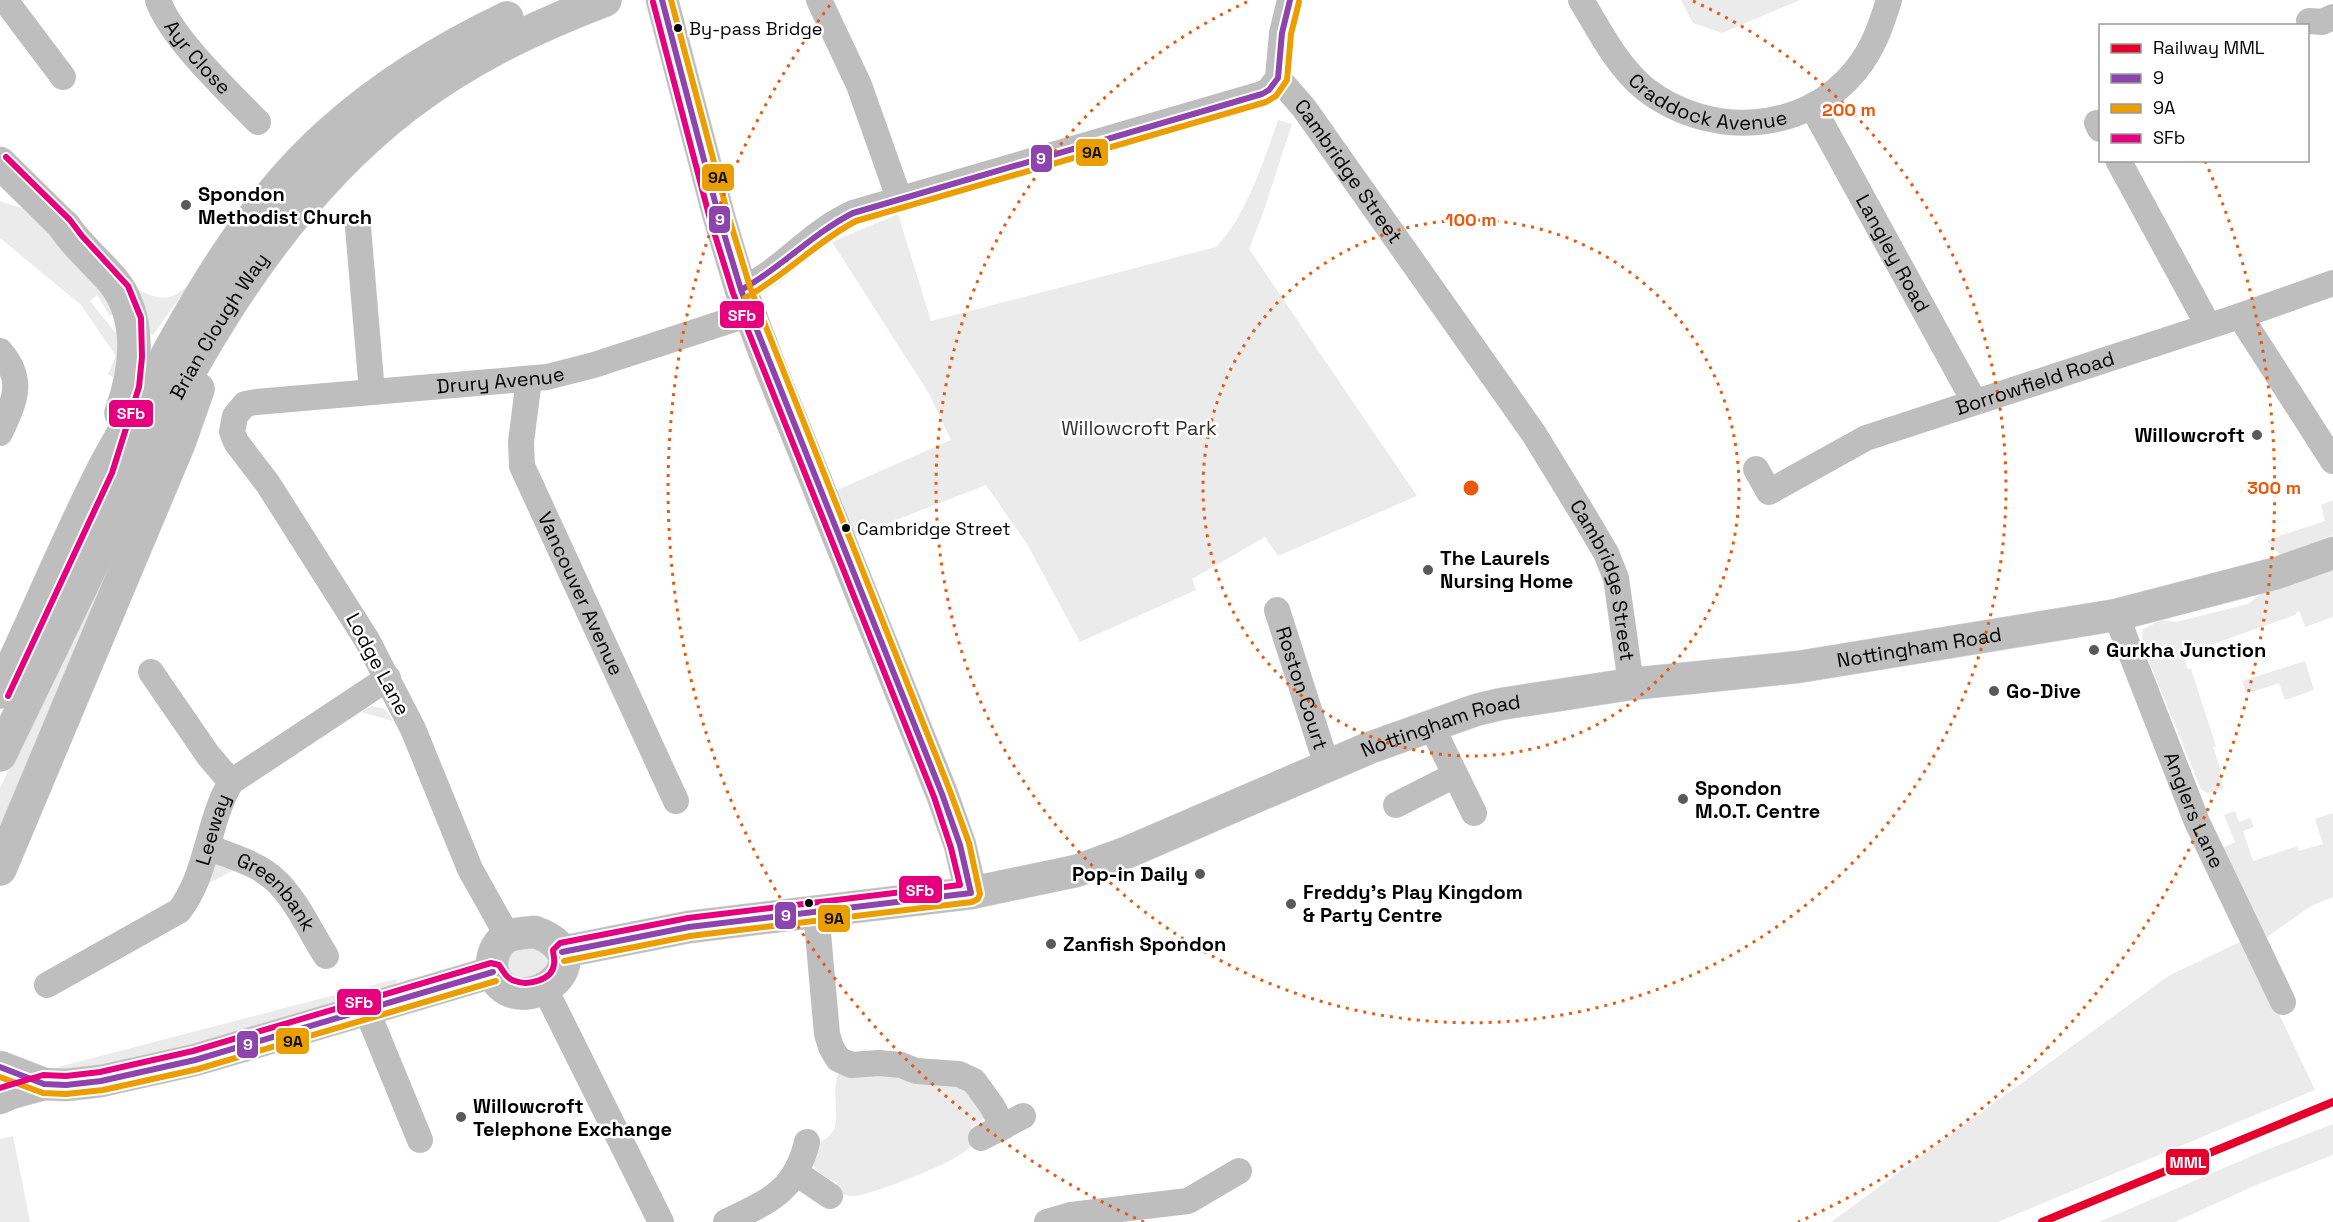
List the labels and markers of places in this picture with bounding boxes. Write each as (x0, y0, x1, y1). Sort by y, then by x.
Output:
place label: By-pass Bridge (689, 17, 822, 40)
marker: By-pass Bridge (672, 22, 684, 34)
place label: Spondon Methodist Church (198, 181, 372, 230)
marker: Spondon Methodist Church (179, 198, 193, 212)
place label: Willowcroft (2134, 422, 2245, 448)
marker: Willowcroft (2250, 428, 2264, 442)
centre of rings (1461, 478, 1481, 498)
place label: Cambridge Street (857, 517, 1011, 540)
marker: Cambridge Street (840, 522, 852, 534)
place label: The Laurels Nursing Home (1440, 545, 1573, 594)
marker: The Laurels Nursing Home (1421, 563, 1435, 577)
place label: Gurkha Junction (2106, 637, 2266, 663)
marker: Gurkha Junction (2087, 643, 2101, 657)
place label: Go-Dive (2006, 678, 2081, 704)
marker: Go-Dive (1987, 684, 2001, 698)
place label: Spondon M.O.T. Centre (1695, 775, 1820, 824)
marker: Spondon M.O.T. Centre (1676, 792, 1690, 806)
place label: Pop-in Daily (1072, 861, 1188, 887)
marker: Pop-in Daily (1193, 867, 1207, 881)
place label: Freddy's Play Kingdom & Party Centre (1303, 879, 1523, 928)
unlabelled marker (803, 897, 815, 909)
marker: Freddy's Play Kingdom & Party Centre (1284, 897, 1298, 911)
place label: Zanfish Spondon (1063, 931, 1226, 957)
marker: Zanfish Spondon (1044, 937, 1058, 951)
place label: Willowcroft Telephone Exchange (473, 1093, 672, 1142)
marker: Willowcroft Telephone Exchange (454, 1110, 468, 1124)

